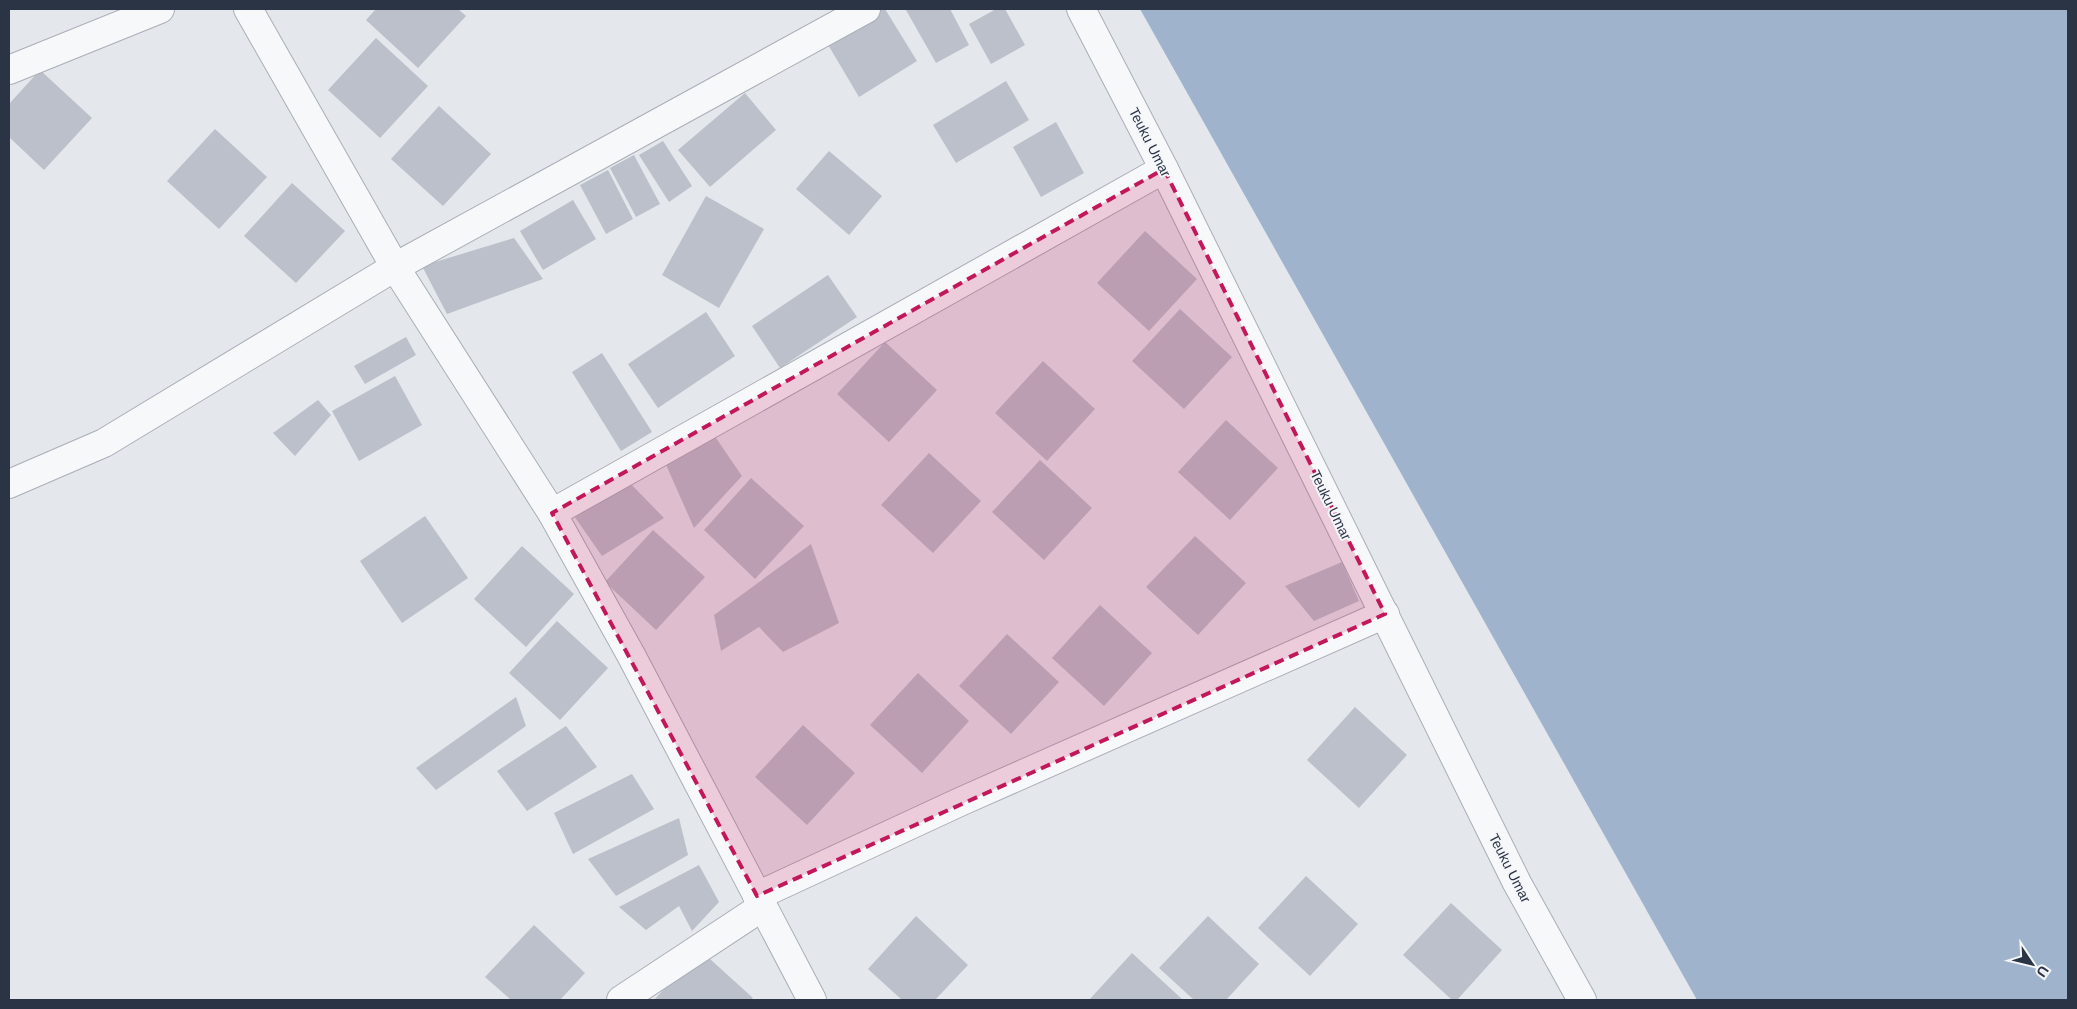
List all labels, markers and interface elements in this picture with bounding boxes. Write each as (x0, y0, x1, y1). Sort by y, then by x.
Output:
street label: Teuku Umar (1126, 105, 1174, 180)
street label: Teuku Umar (1307, 468, 1355, 543)
street label: Teuku Umar (1486, 831, 1534, 906)
north arrow (2007, 939, 2057, 989)
text: U (2033, 963, 2052, 980)

